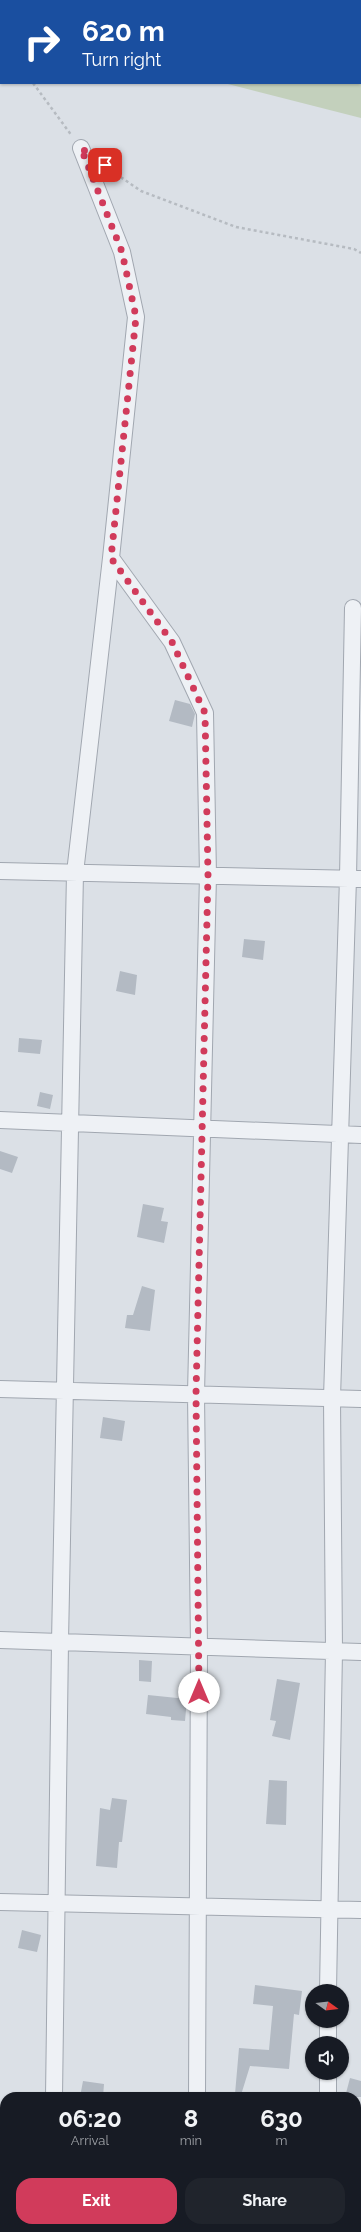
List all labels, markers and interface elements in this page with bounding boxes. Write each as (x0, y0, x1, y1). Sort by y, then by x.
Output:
text: 620 m (82, 15, 165, 48)
icon: right (16, 16, 68, 68)
text: Turn right (82, 49, 161, 70)
pin (88, 148, 122, 182)
icon: arrive (94, 154, 116, 176)
position arrow (178, 1671, 220, 1713)
north arrow (305, 1984, 349, 2028)
map controls (305, 1984, 349, 2080)
button: sound (305, 2036, 349, 2080)
text: 06:20 (58, 2104, 122, 2133)
text: 8 (184, 2104, 198, 2133)
text: 630 (260, 2104, 303, 2133)
text: Arrival (71, 2133, 109, 2148)
text: min (180, 2133, 202, 2148)
text: m (276, 2133, 288, 2148)
button: Exit (16, 2178, 177, 2224)
button: Share (185, 2178, 345, 2224)

